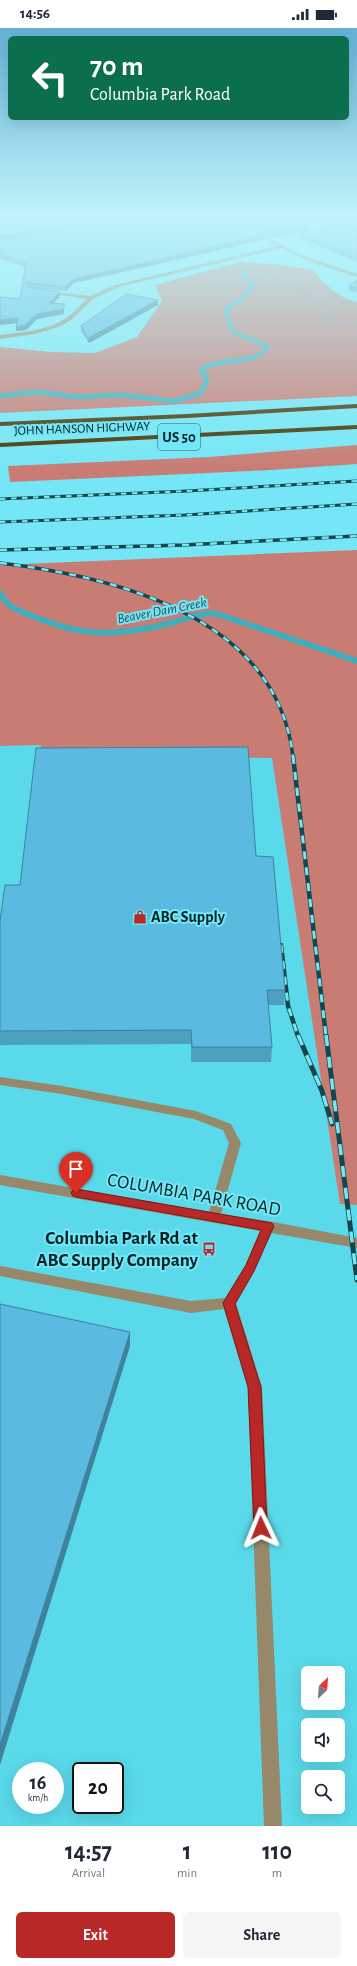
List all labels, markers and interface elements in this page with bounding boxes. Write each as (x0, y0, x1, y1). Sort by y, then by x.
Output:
text: 14:56 (20, 6, 50, 21)
icon: left (24, 52, 76, 104)
text: 70 m (90, 53, 144, 81)
text: Columbia Park Road (90, 86, 230, 104)
street label: JOHN HANSON HIGHWAY (14, 420, 151, 438)
road number: US 50 (158, 424, 200, 450)
water label: Beaver Dam Creek (116, 595, 208, 627)
shop icon: ABC Supply (132, 909, 148, 925)
place label: ABC Supply (151, 909, 226, 926)
pin (59, 1152, 93, 1193)
icon: arrive (65, 1158, 87, 1180)
street label: COLUMBIA PARK ROAD (106, 1170, 282, 1220)
place label: Columbia Park Rd at ABC Supply Company (36, 1229, 199, 1270)
bus stop icon: Columbia Park Rd at ABC Supply Company (201, 1241, 217, 1257)
position arrow (240, 1507, 282, 1549)
north arrow (301, 1666, 345, 1710)
map controls (301, 1666, 345, 1814)
button: sound (301, 1718, 345, 1762)
speed limit sign: 20 (72, 1762, 124, 1814)
button: search (301, 1770, 345, 1814)
text: 16 (30, 1773, 46, 1793)
text: km/h (28, 1793, 48, 1803)
text: 14:57 (65, 1840, 112, 1864)
text: 1 (183, 1840, 191, 1864)
text: 110 (262, 1840, 292, 1864)
text: Arrival (72, 1867, 105, 1880)
text: min (177, 1867, 197, 1880)
text: m (272, 1867, 282, 1880)
button: Exit (16, 1912, 175, 1958)
button: Share (183, 1912, 341, 1958)

